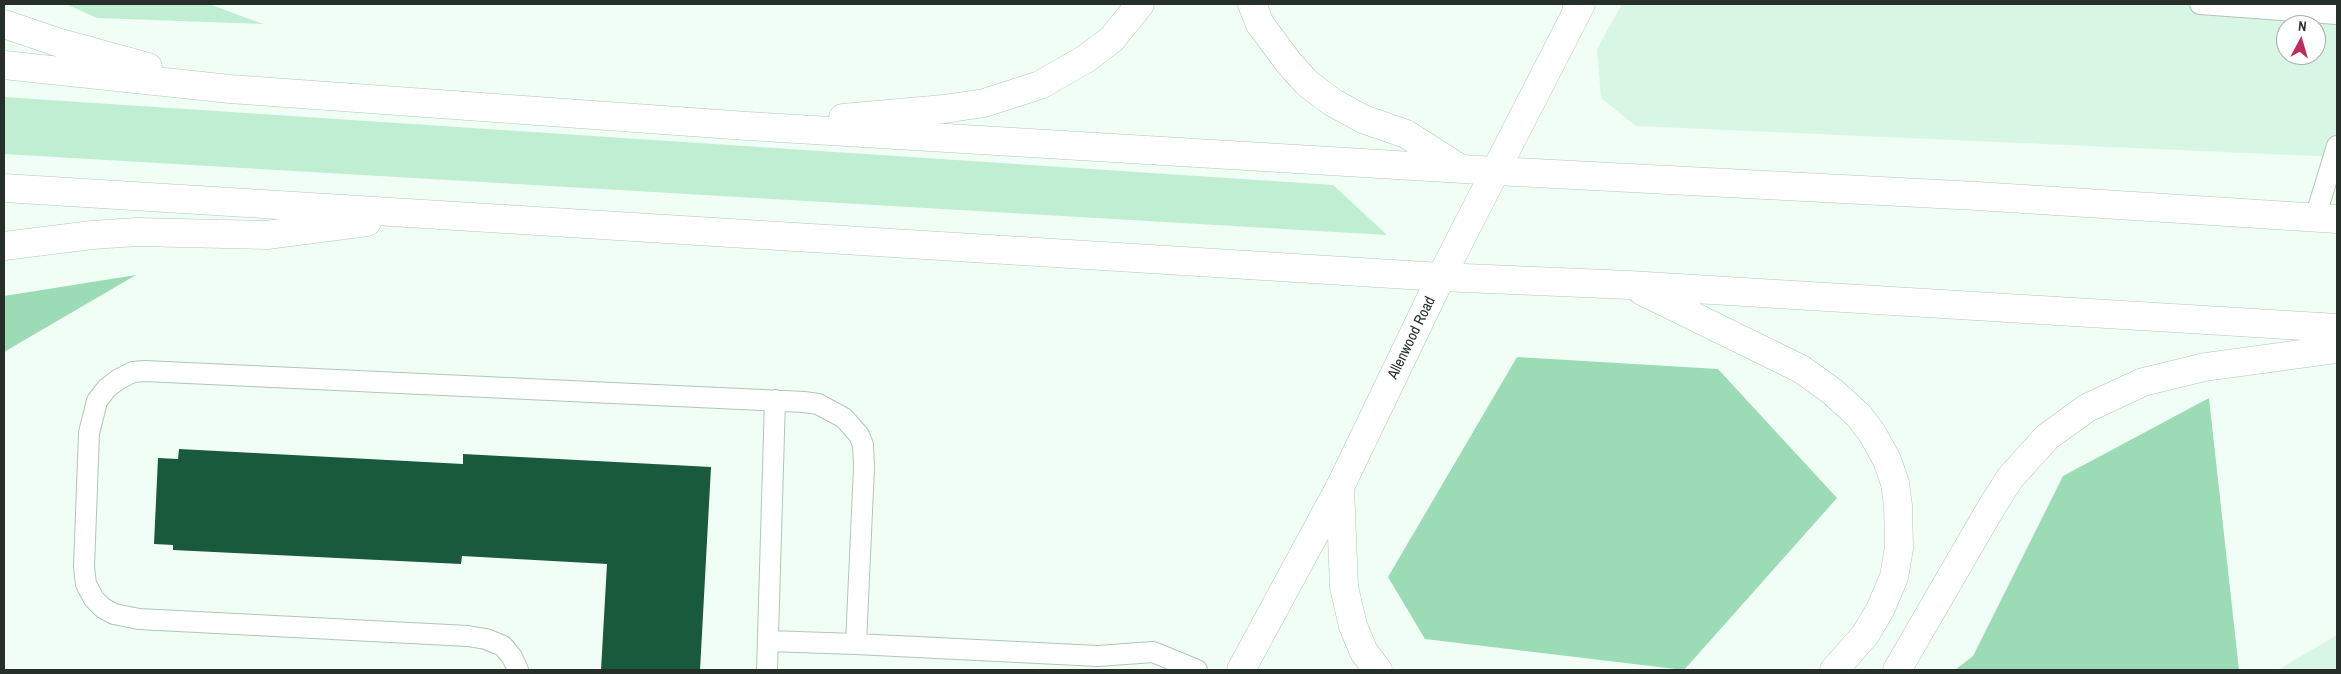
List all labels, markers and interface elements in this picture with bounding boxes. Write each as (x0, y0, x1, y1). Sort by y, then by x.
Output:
north arrow (2276, 15, 2326, 65)
text: N (2297, 17, 2308, 35)
street label: Allenwood Road (1384, 294, 1440, 382)

